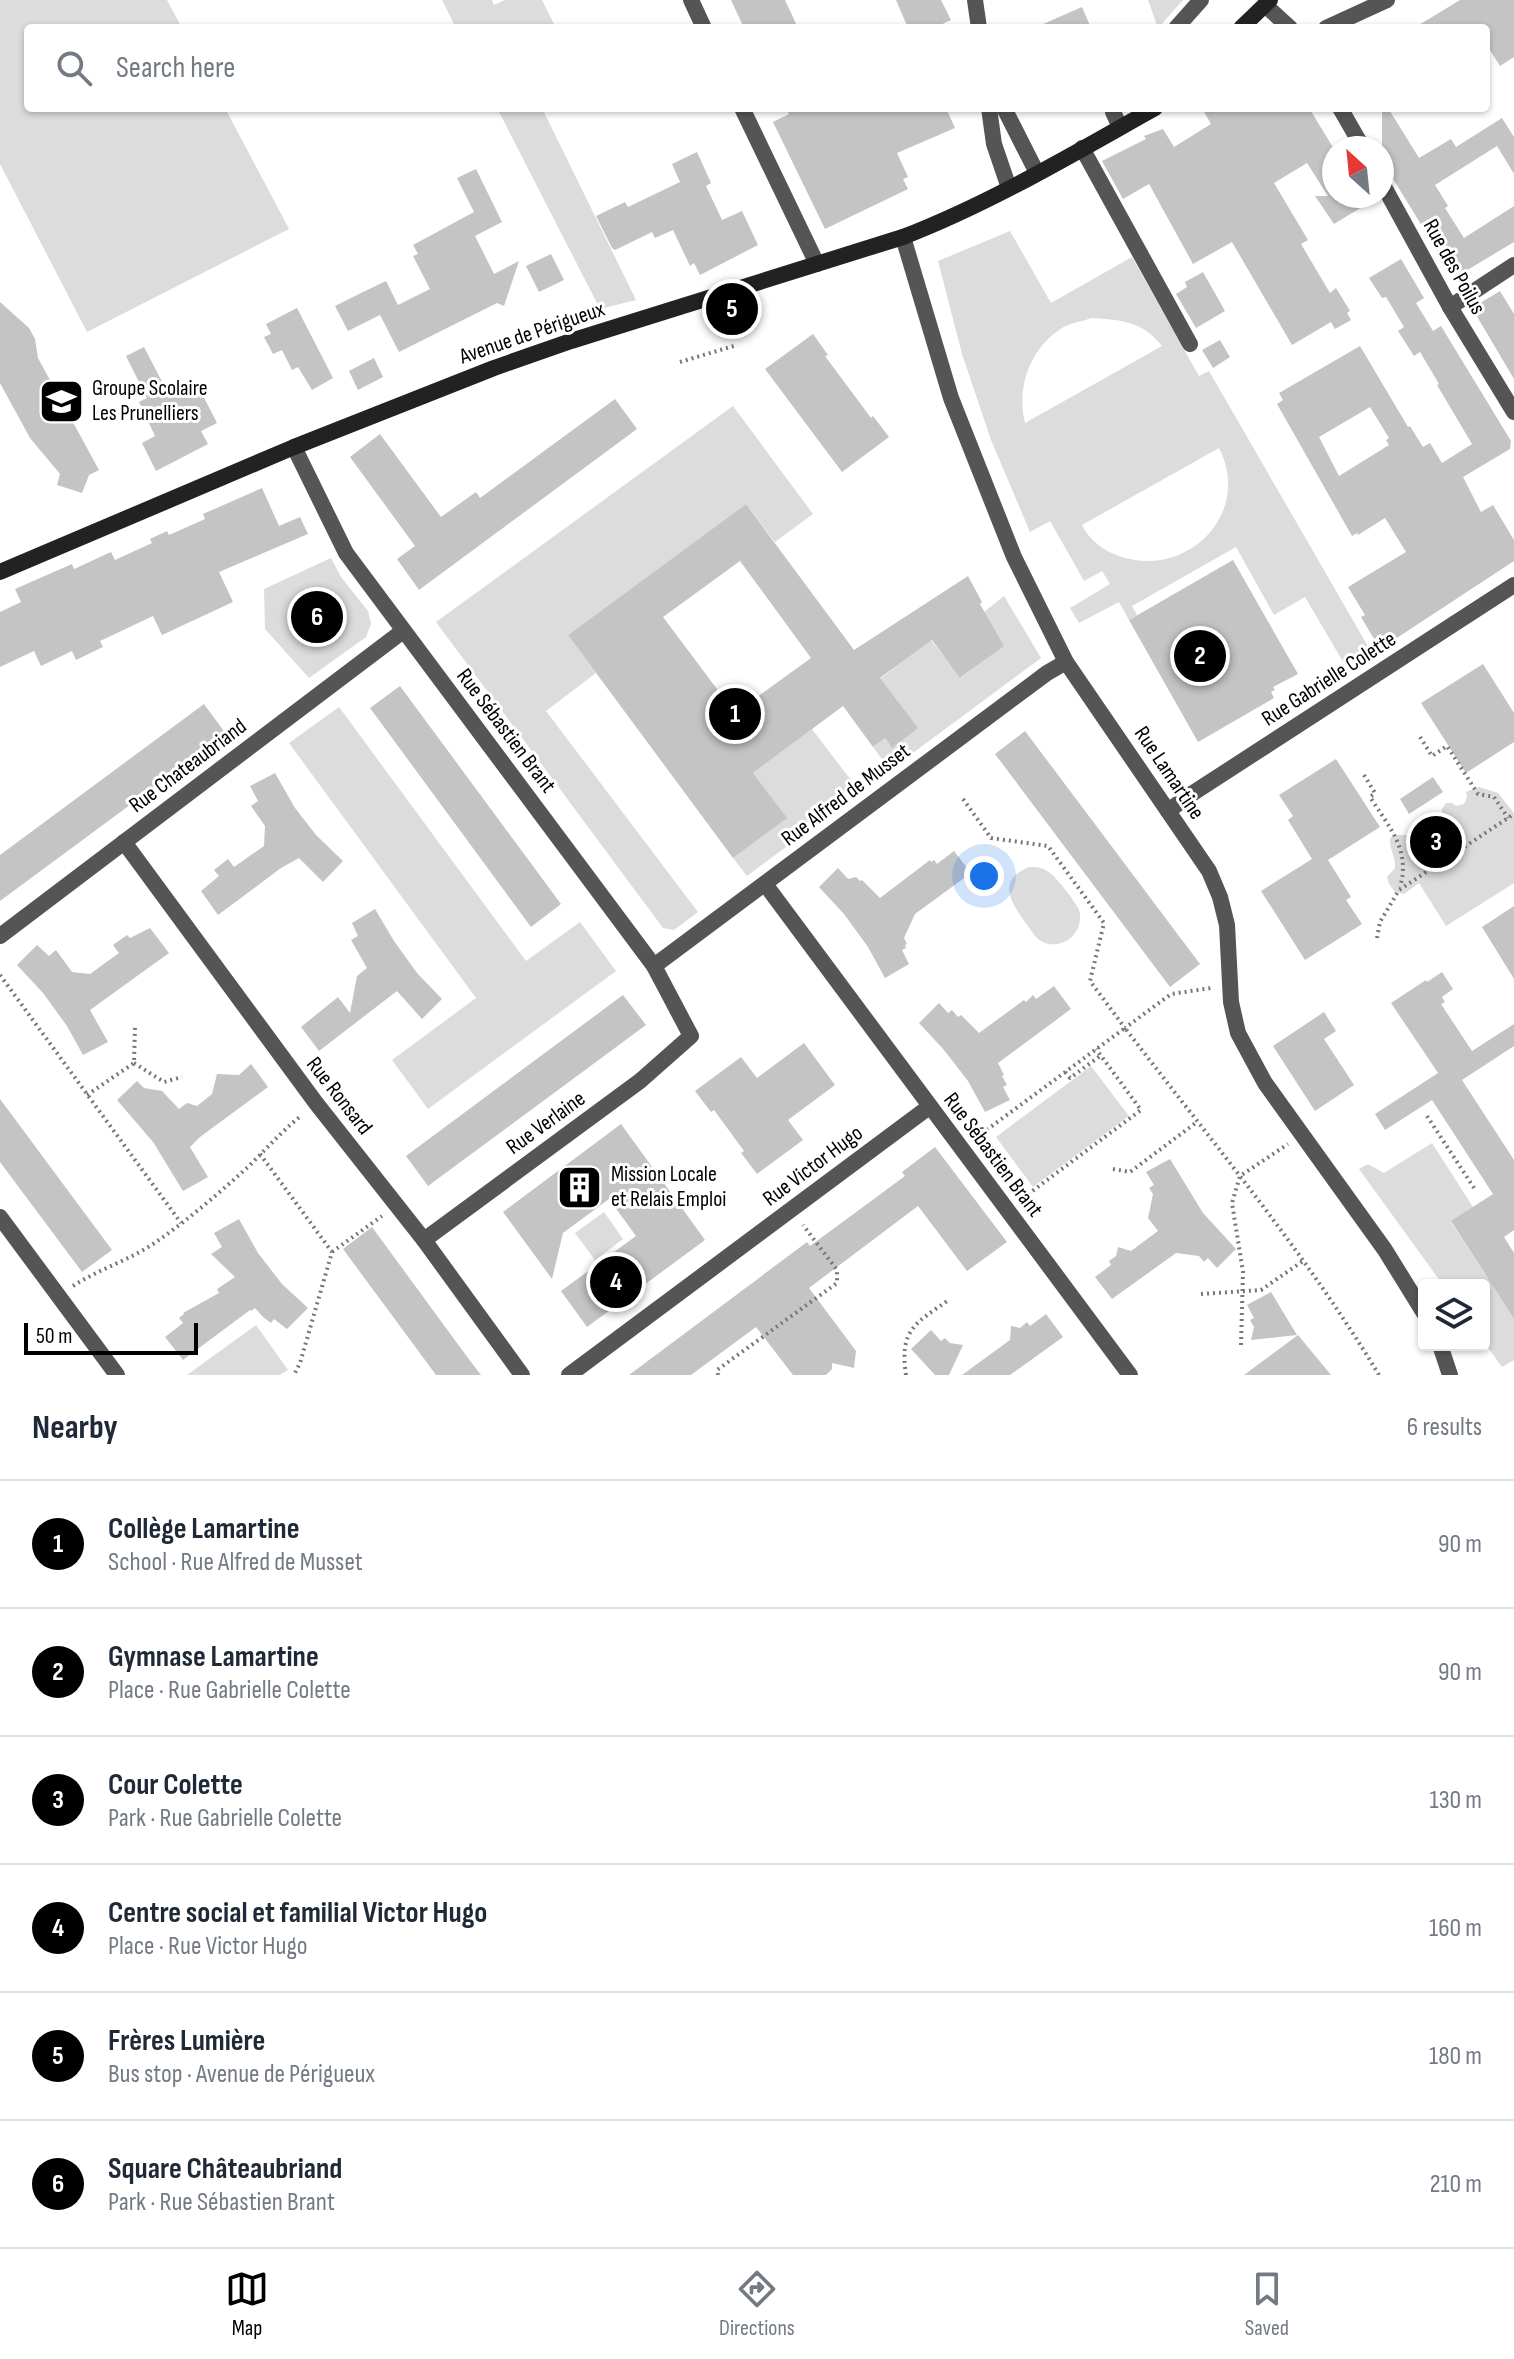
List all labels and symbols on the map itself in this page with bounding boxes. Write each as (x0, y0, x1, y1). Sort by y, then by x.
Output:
north arrow (1322, 136, 1394, 208)
street label: Rue des Poilus (1417, 215, 1491, 319)
pin: 5 (706, 279, 758, 339)
street label: Avenue de Périgueux (455, 295, 609, 371)
place label: Groupe Scolaire Les Prunelliers (92, 375, 207, 427)
school or university icon: Groupe Scolaire Les Prunelliers (37, 377, 85, 425)
pin: 6 (291, 587, 343, 647)
pin: 2 (1174, 626, 1226, 686)
street label: Rue Gabrielle Colette (1257, 626, 1401, 732)
street label: Rue Sébastien Brant (451, 664, 562, 799)
pin: 1 (709, 684, 761, 744)
street label: Rue Chateaubriand (124, 713, 252, 819)
street label: Rue Lamartine (1128, 721, 1210, 825)
street label: Rue Alfred de Musset (776, 738, 916, 852)
pin: 3 (1410, 812, 1462, 872)
your location (964, 856, 1004, 896)
street label: Rue Ronsard (300, 1052, 378, 1140)
street label: Rue Verlaine (501, 1085, 591, 1161)
street label: Rue Sébastien Brant (938, 1088, 1049, 1223)
street label: Rue Victor Hugo (758, 1120, 868, 1212)
place label: Mission Locale et Relais Emploi (611, 1161, 726, 1213)
building icon: Mission Locale et Relais Emploi (556, 1163, 604, 1211)
pin: 4 (590, 1252, 642, 1312)
scale bar (24, 1319, 198, 1355)

